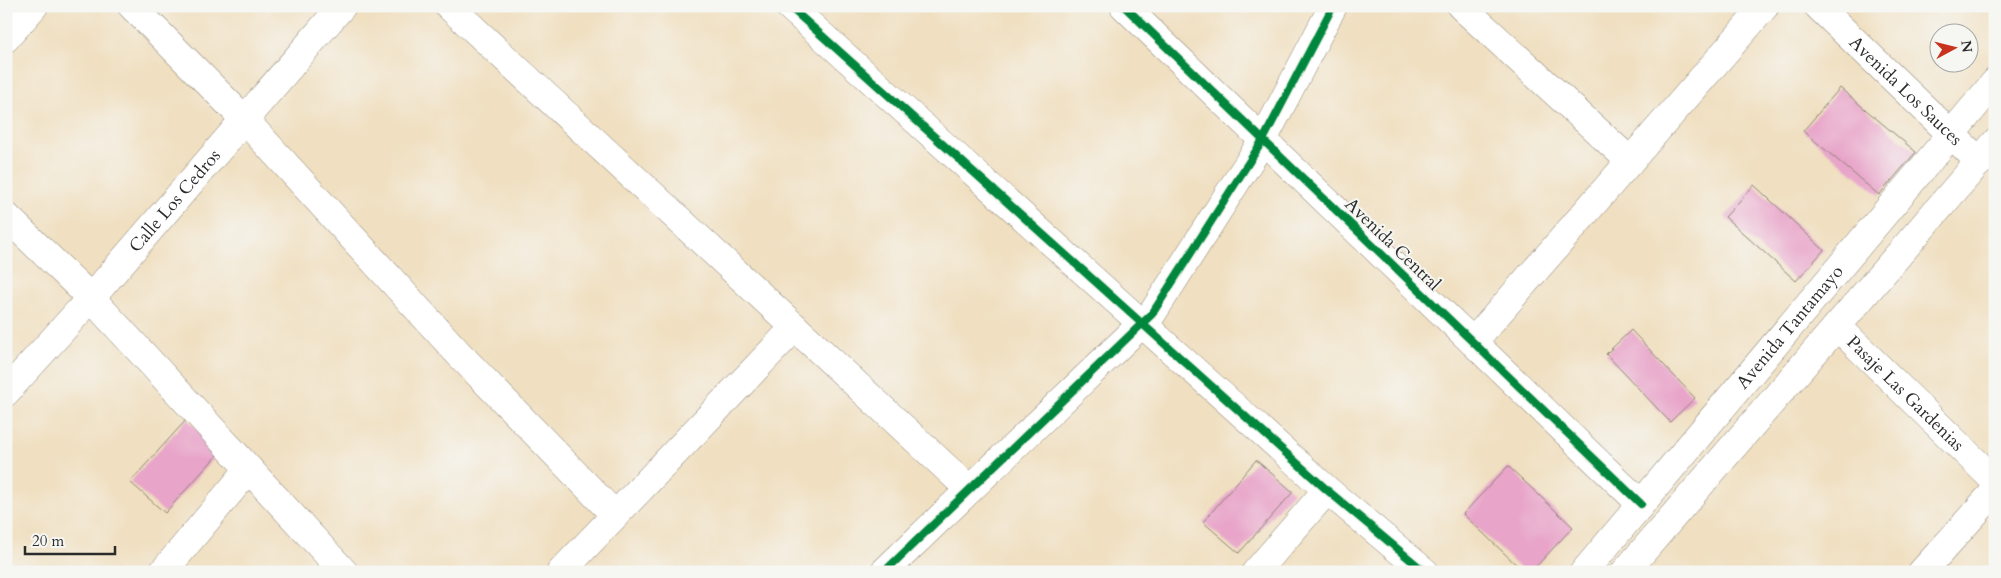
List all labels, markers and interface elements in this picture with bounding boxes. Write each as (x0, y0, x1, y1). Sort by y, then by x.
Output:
north arrow (1928, 22, 1978, 72)
street label: Avenida Los Sauces (1843, 31, 1968, 151)
text: N (1956, 39, 1977, 54)
street label: Calle Los Cedros (123, 144, 227, 258)
street label: Avenida Central (1339, 192, 1446, 297)
street label: Avenida Tantamayo (1731, 260, 1849, 394)
street label: Pasaje Las Gardenias (1841, 330, 1969, 457)
scale bar (25, 523, 115, 555)
text: 20 m (32, 531, 64, 551)

